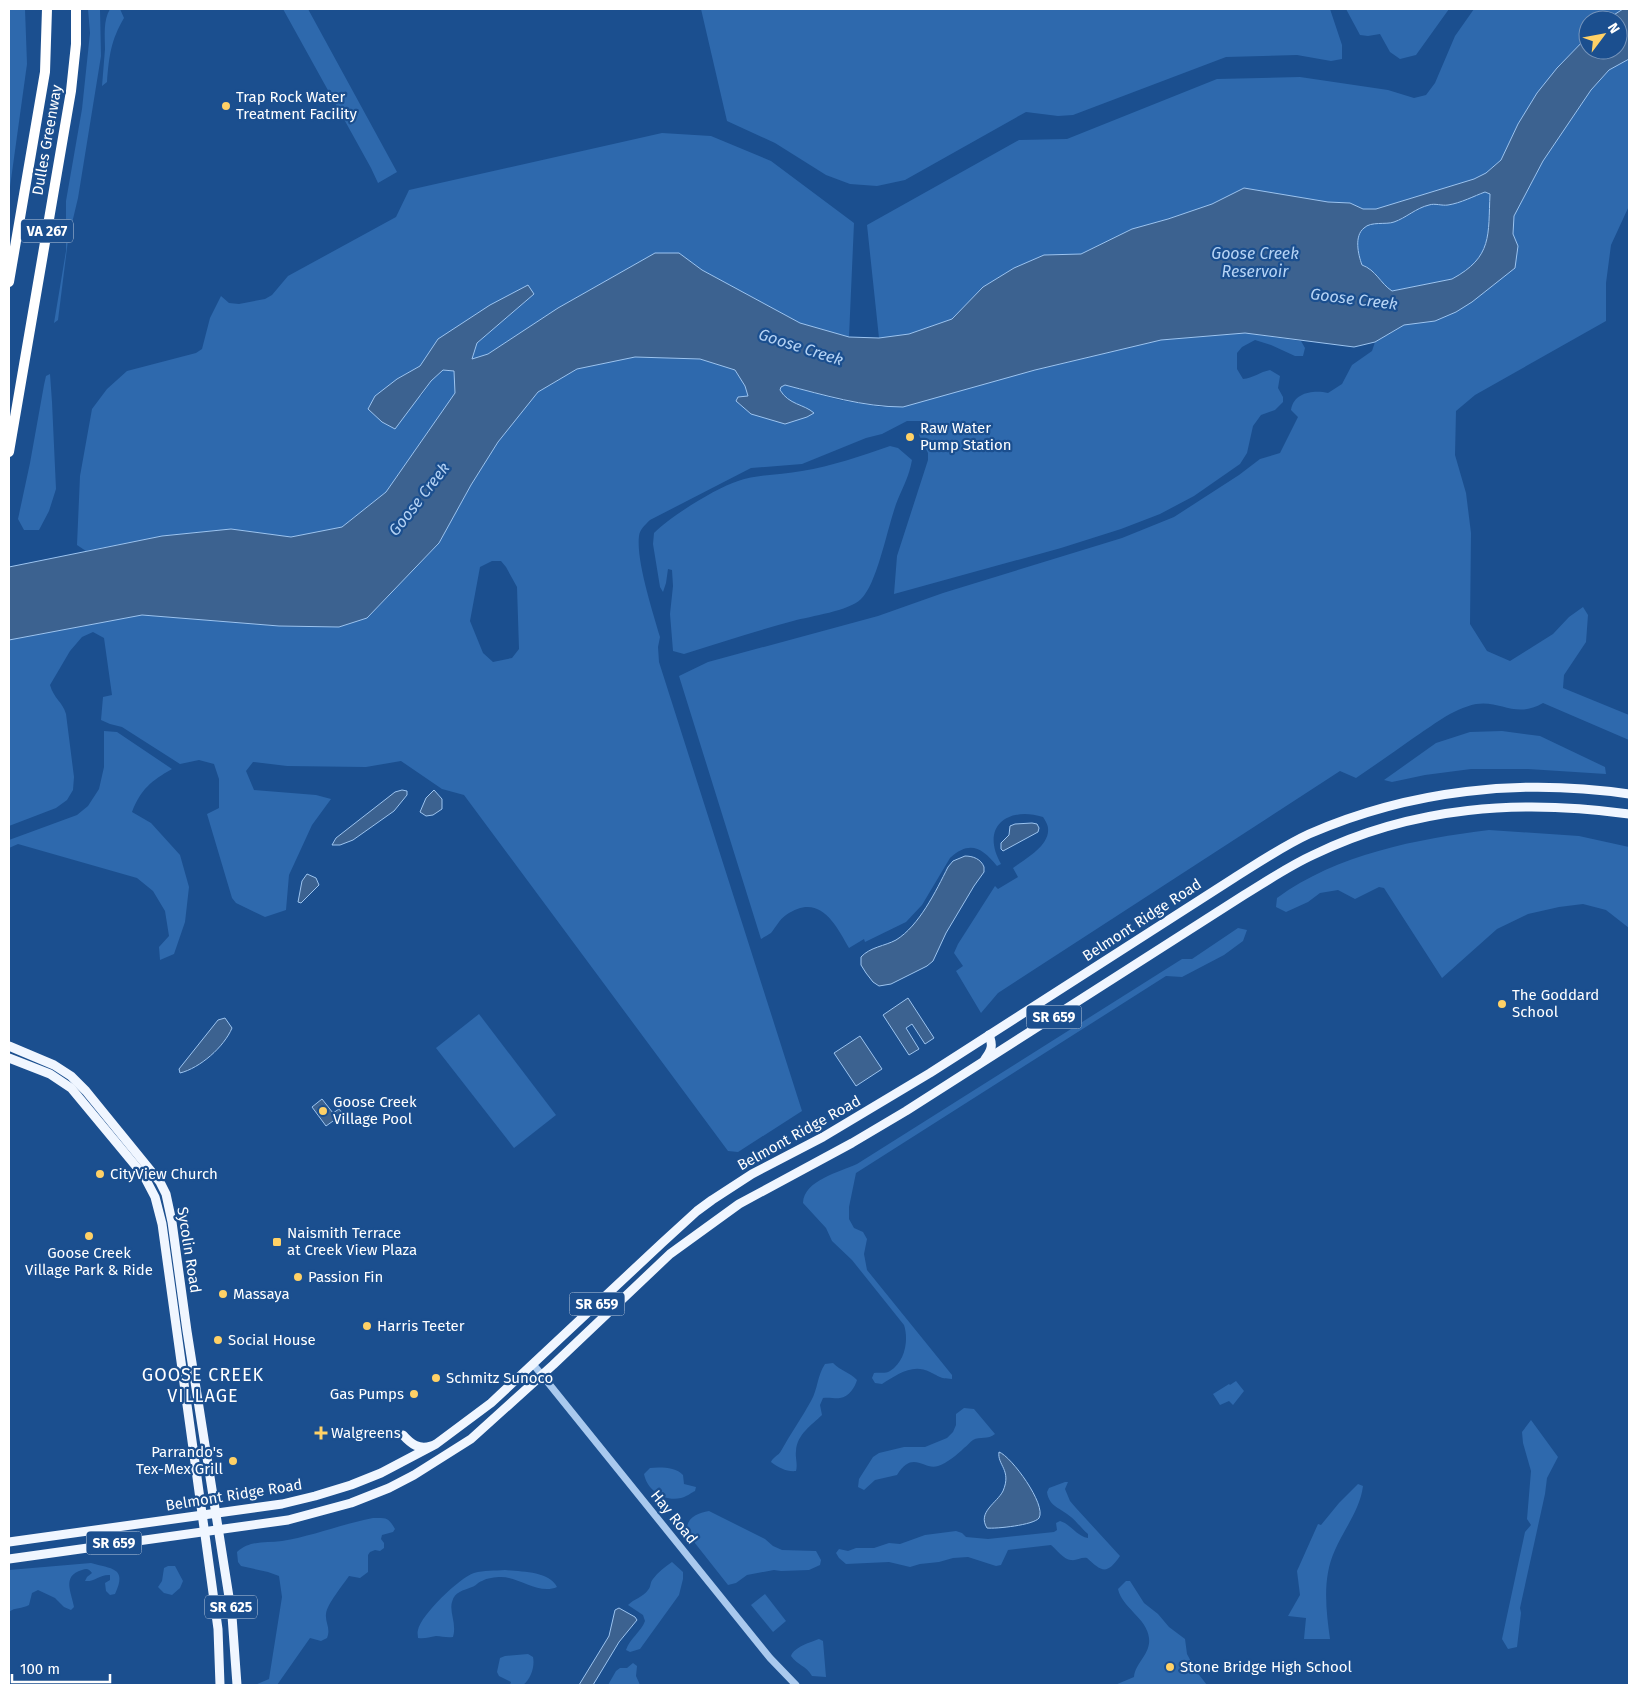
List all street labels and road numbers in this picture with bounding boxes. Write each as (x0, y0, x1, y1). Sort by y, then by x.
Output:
street label: Dulles Greenway (28, 83, 66, 197)
road number: VA 267 (21, 220, 73, 242)
street label: Belmont Ridge Road (1079, 875, 1205, 965)
road number: SR 659 (1026, 1006, 1082, 1028)
street label: Belmont Ridge Road (734, 1092, 864, 1174)
street label: Sycolin Road (173, 1206, 205, 1294)
road number: SR 659 (570, 1292, 624, 1316)
street label: Belmont Ridge Road (164, 1475, 304, 1515)
street label: Hay Road (647, 1486, 701, 1548)
road number: SR 659 (86, 1532, 142, 1555)
road number: SR 625 (205, 1595, 257, 1618)

